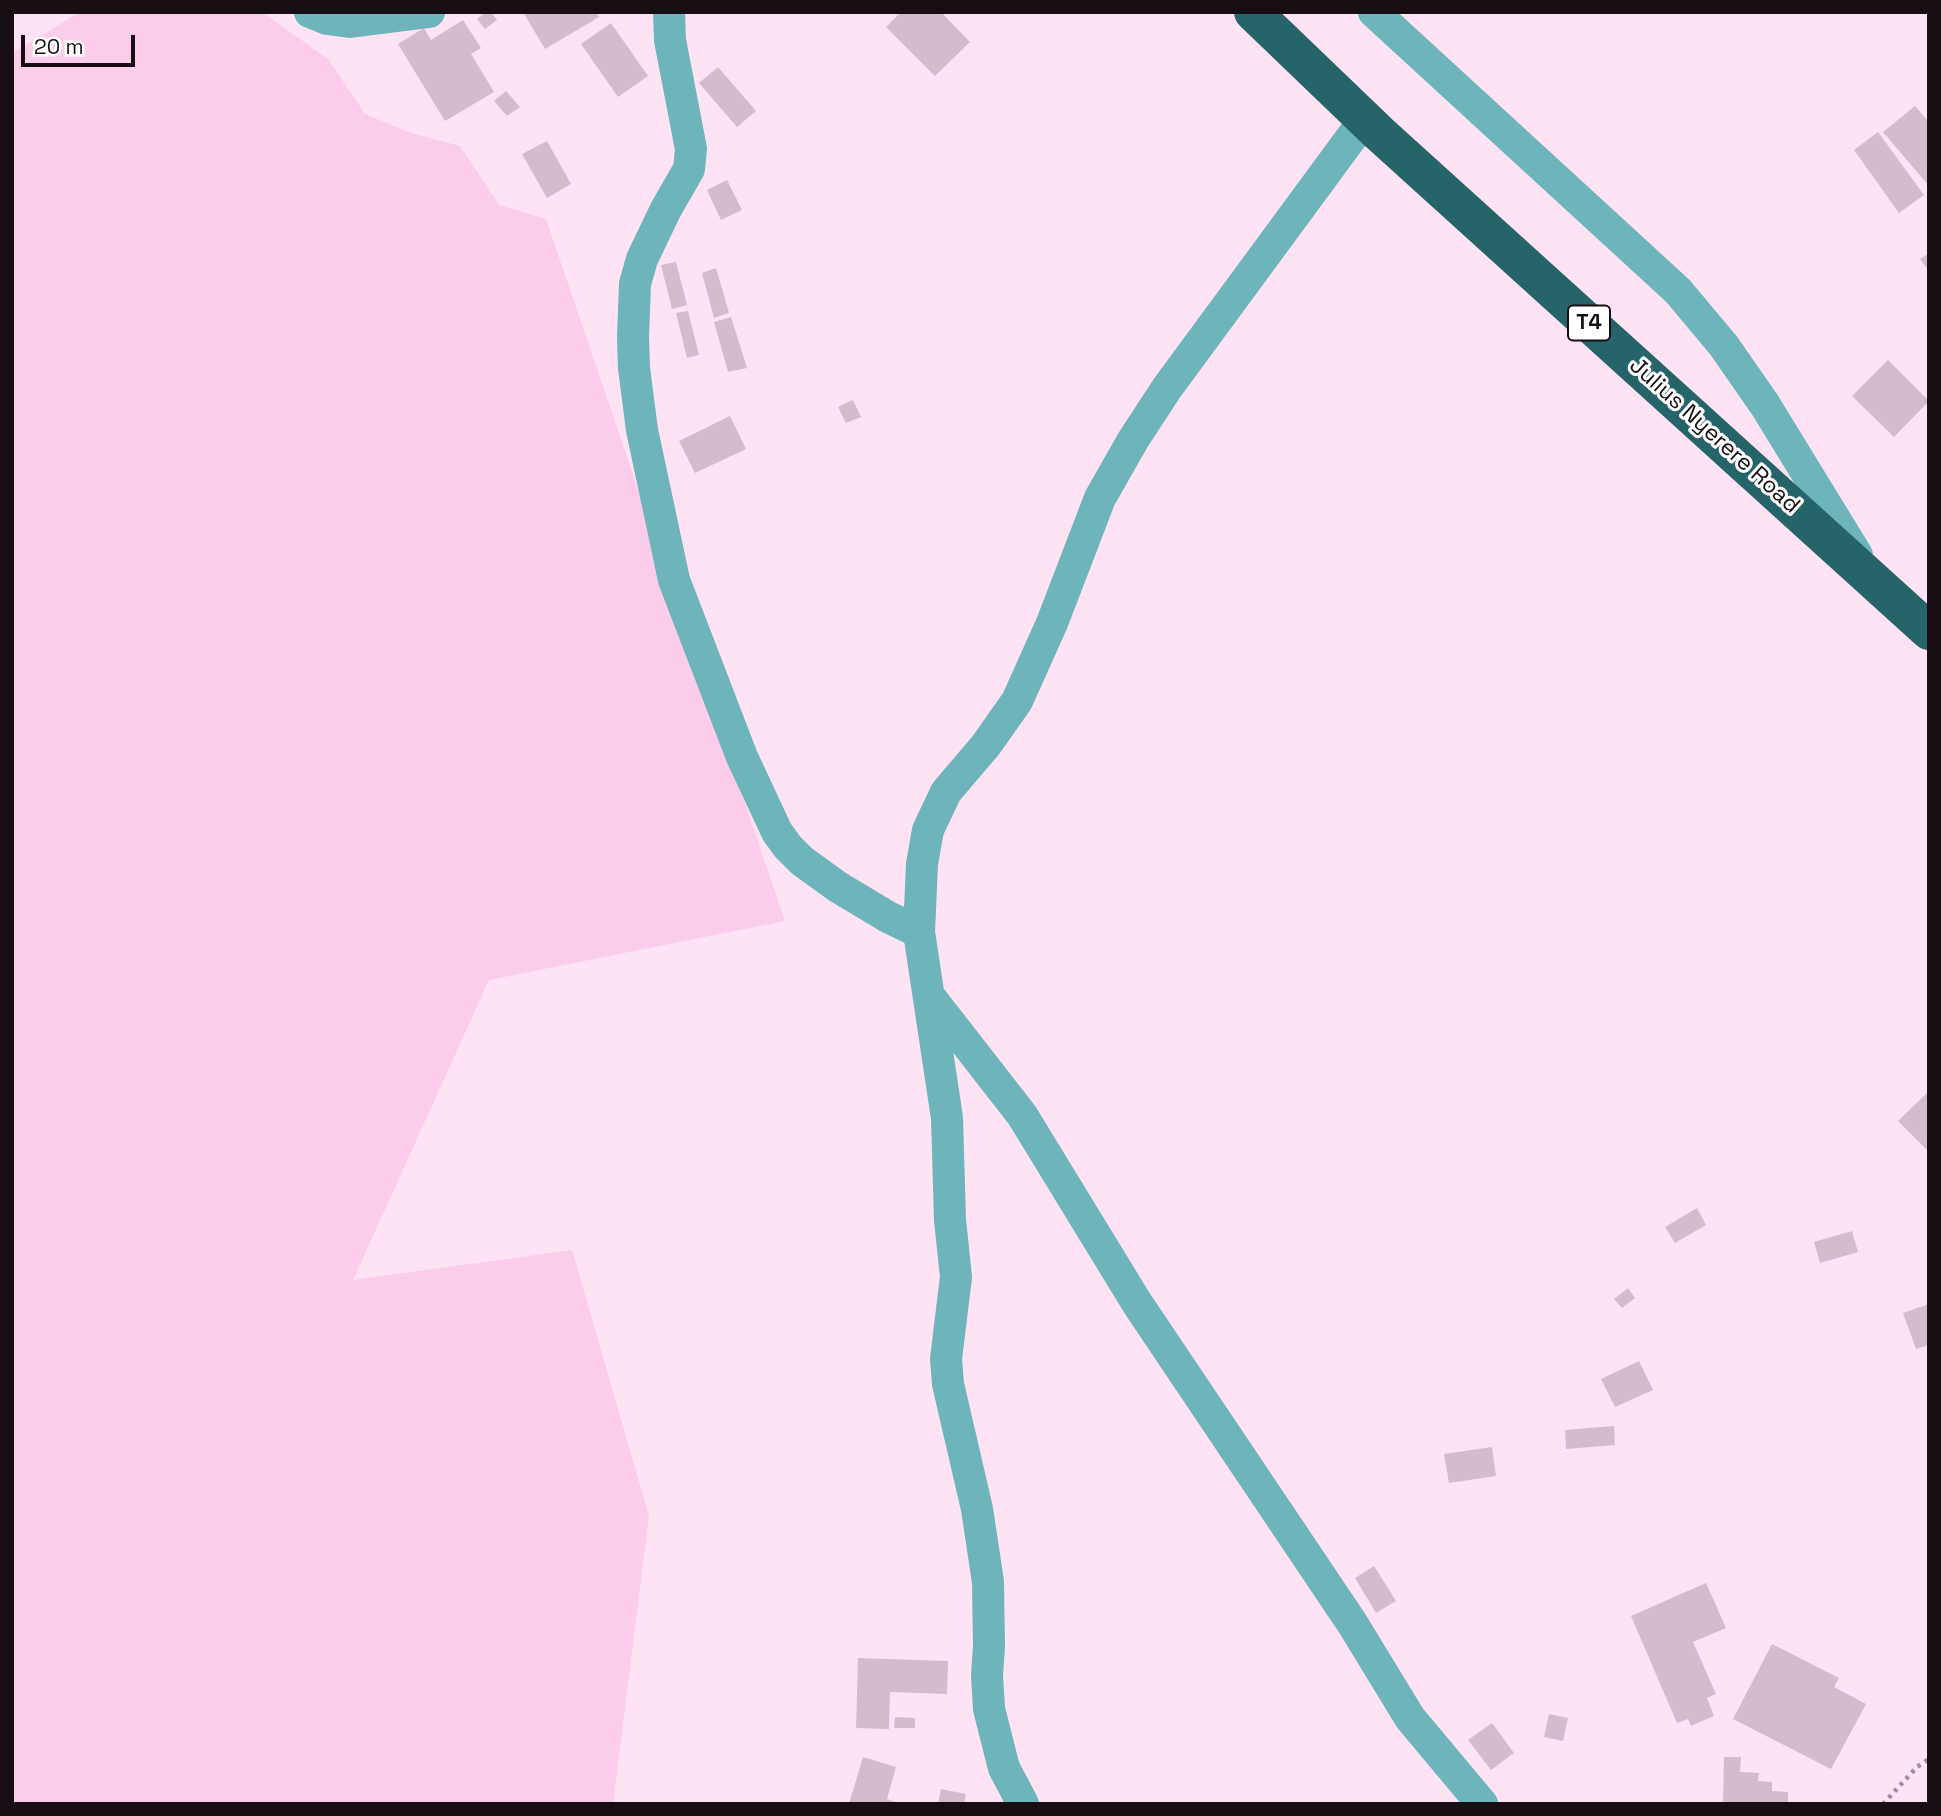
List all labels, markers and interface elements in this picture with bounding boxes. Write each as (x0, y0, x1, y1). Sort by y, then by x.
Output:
scale bar (24, 21, 138, 65)
text: 20 m (34, 33, 84, 60)
road number: T4 (1568, 306, 1610, 340)
street label: Julius Nyerere Road (1623, 352, 1805, 520)

